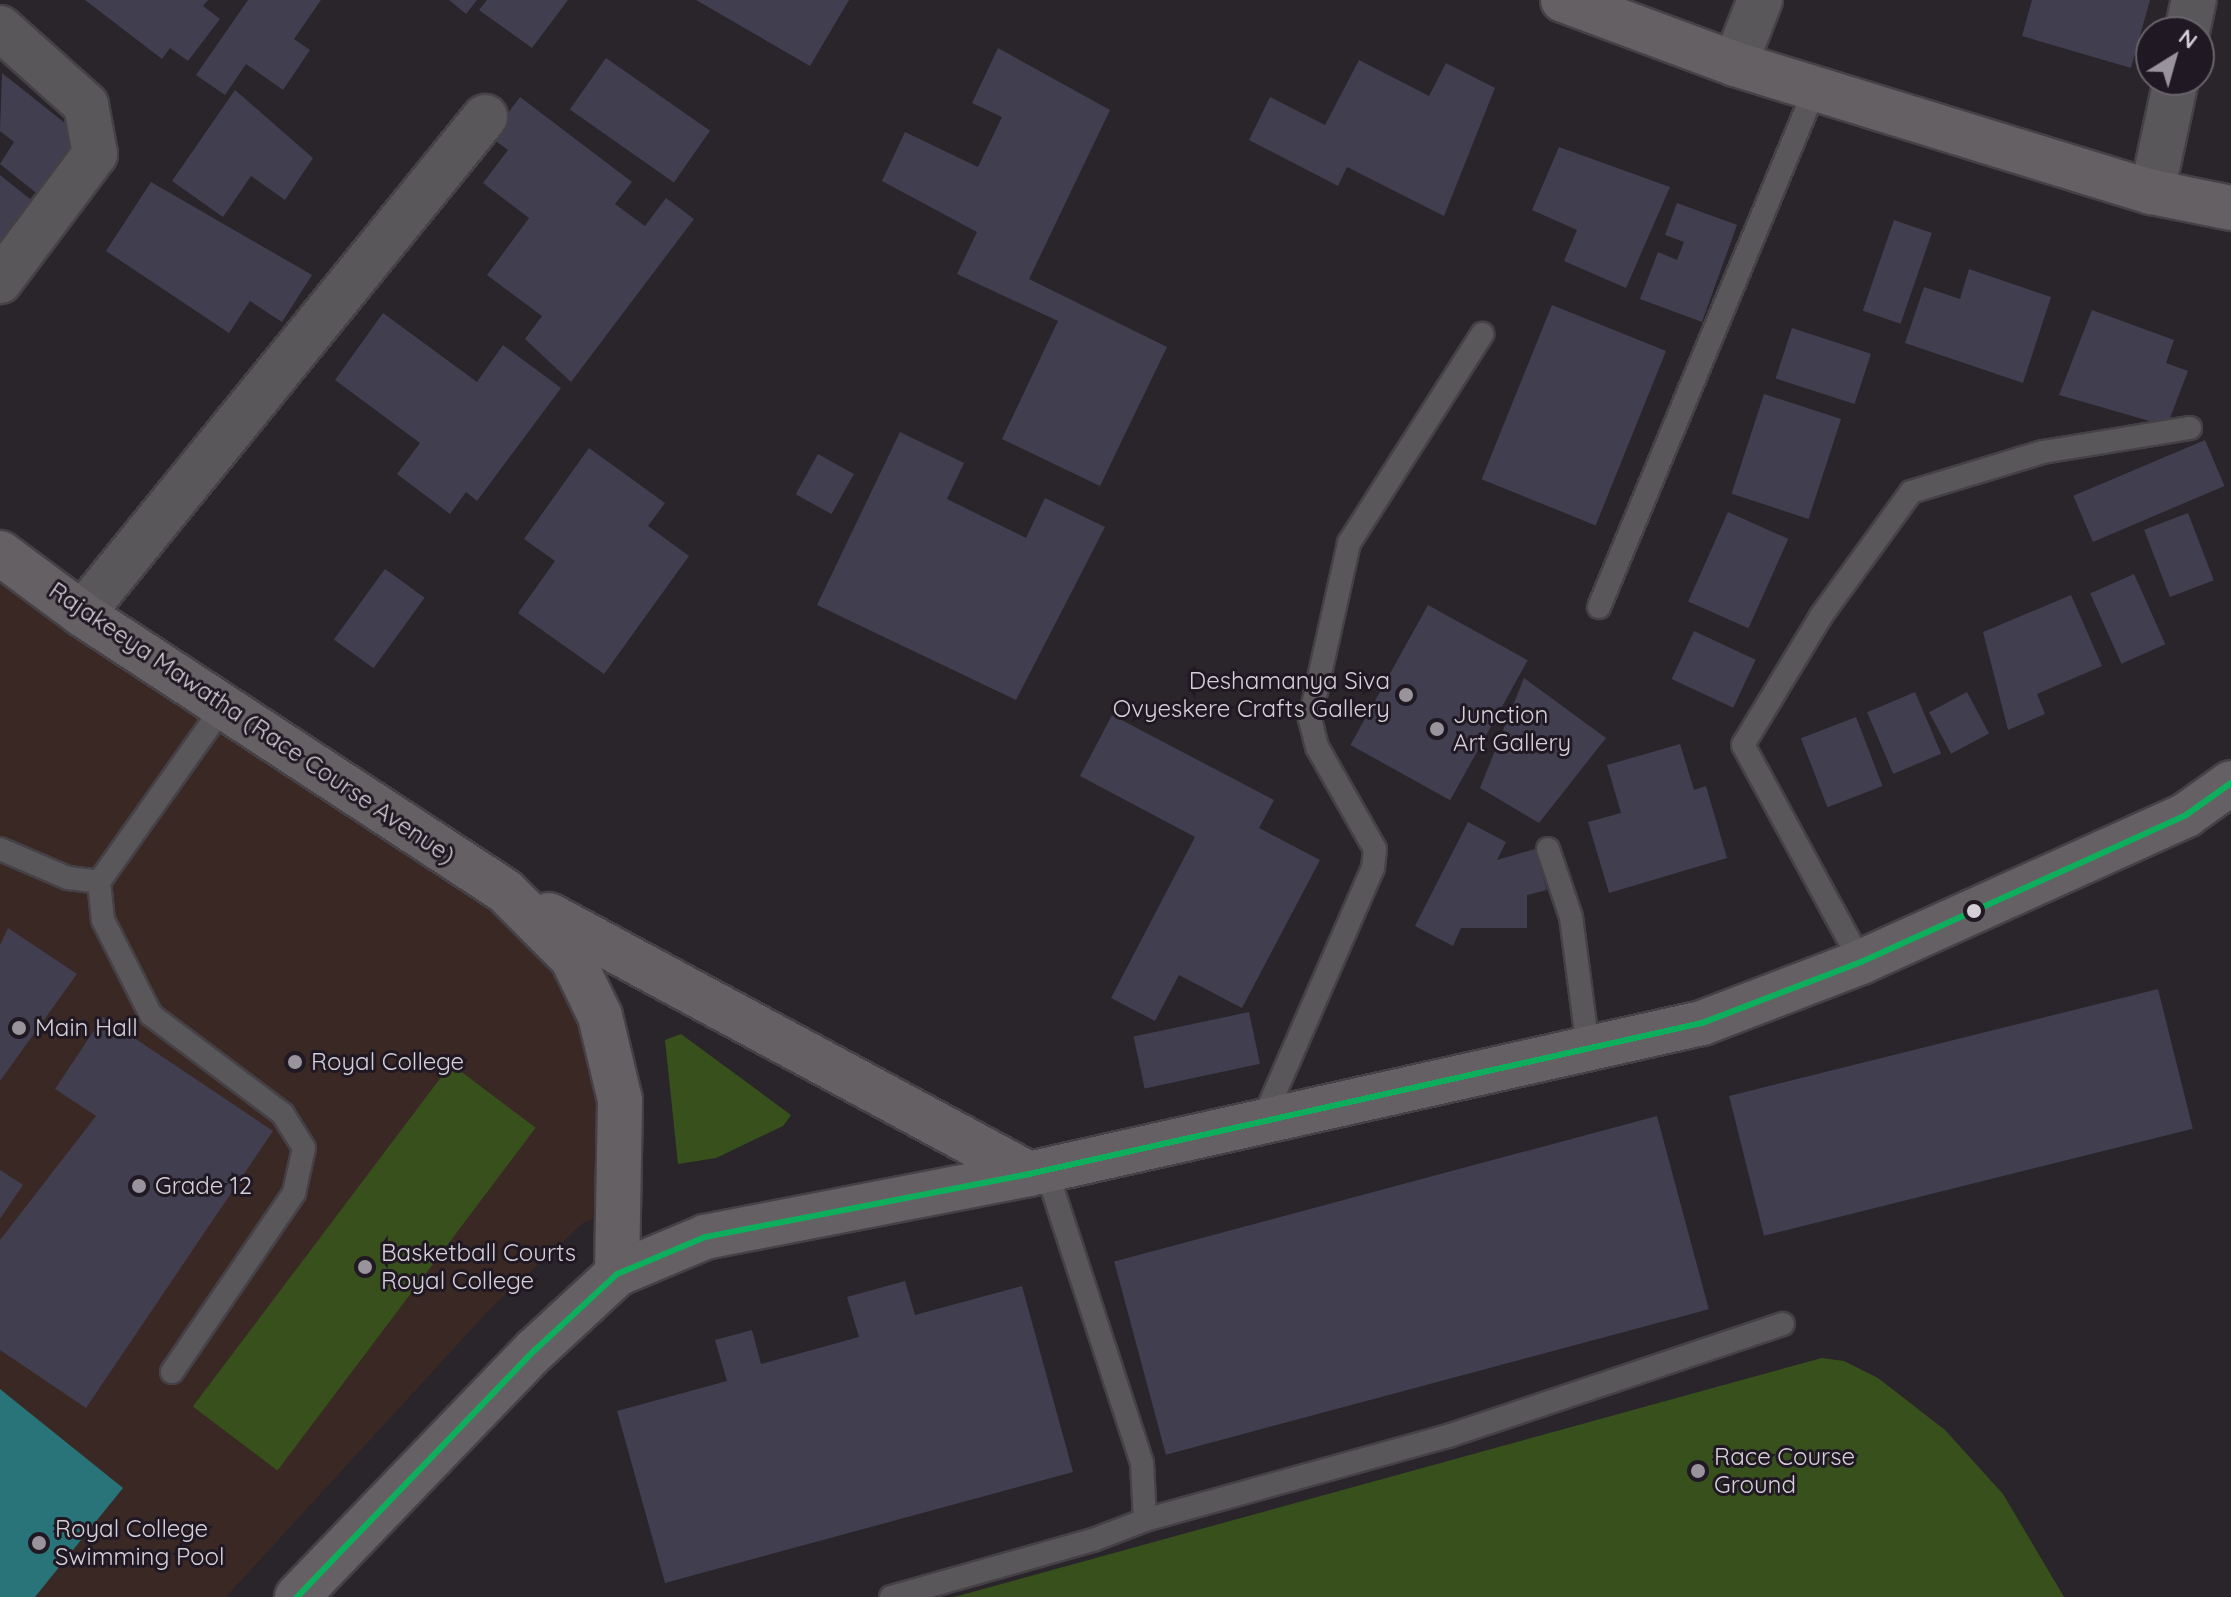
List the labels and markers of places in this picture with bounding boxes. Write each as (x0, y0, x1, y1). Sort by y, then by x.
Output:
place label: Deshamanya Siva Ovyeskere Crafts Gallery (1113, 667, 1390, 723)
marker: Deshamanya Siva Ovyeskere Crafts Gallery (1397, 686, 1415, 704)
place label: Junction Art Gallery (1453, 701, 1571, 757)
marker: Junction Art Gallery (1428, 720, 1446, 738)
unlabelled marker (1966, 903, 1982, 919)
place label: Main Hall (35, 1014, 138, 1042)
marker: Main Hall (10, 1019, 28, 1037)
place label: Royal College (311, 1048, 464, 1076)
marker: Royal College (286, 1053, 304, 1071)
place label: Grade 12 (155, 1172, 252, 1200)
marker: Grade 12 (130, 1177, 148, 1195)
place label: Basketball Courts Royal College (381, 1239, 576, 1295)
marker: Basketball Courts Royal College (356, 1258, 374, 1276)
place label: Race Course Ground (1714, 1443, 1855, 1499)
marker: Race Course Ground (1689, 1462, 1707, 1480)
place label: Royal College Swimming Pool (55, 1515, 225, 1571)
marker: Royal College Swimming Pool (30, 1534, 48, 1552)

